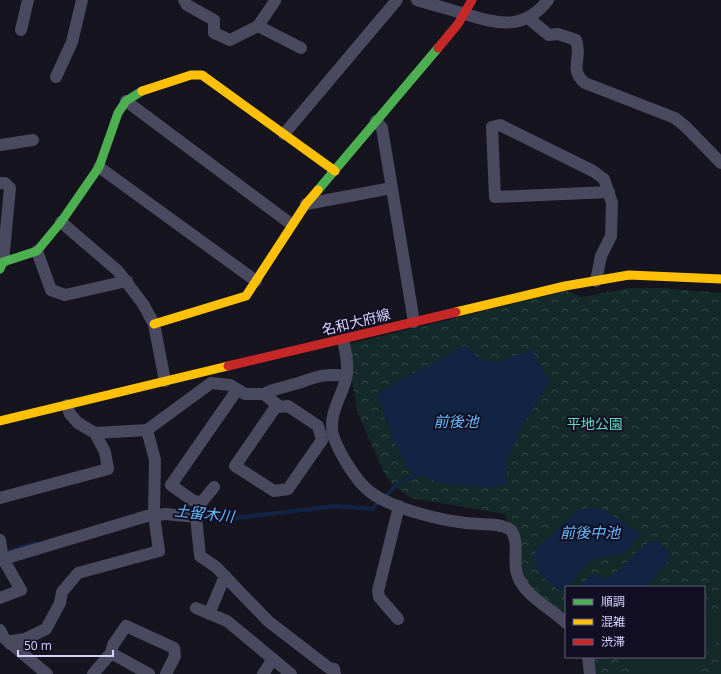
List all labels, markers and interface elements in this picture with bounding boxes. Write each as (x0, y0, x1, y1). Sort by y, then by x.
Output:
street label: 名和大府線 (320, 304, 392, 339)
water label: 前後池 (433, 411, 480, 431)
park label: 平地公園 (567, 414, 623, 433)
water label: 土留木川 (173, 500, 237, 526)
water label: 前後中池 (560, 522, 622, 542)
legend (565, 586, 705, 658)
text: 順調 (601, 593, 625, 610)
text: 混雑 (601, 613, 625, 630)
scale bar (18, 632, 113, 658)
text: 渋滞 (601, 633, 625, 650)
text: 50 m (24, 637, 52, 654)

